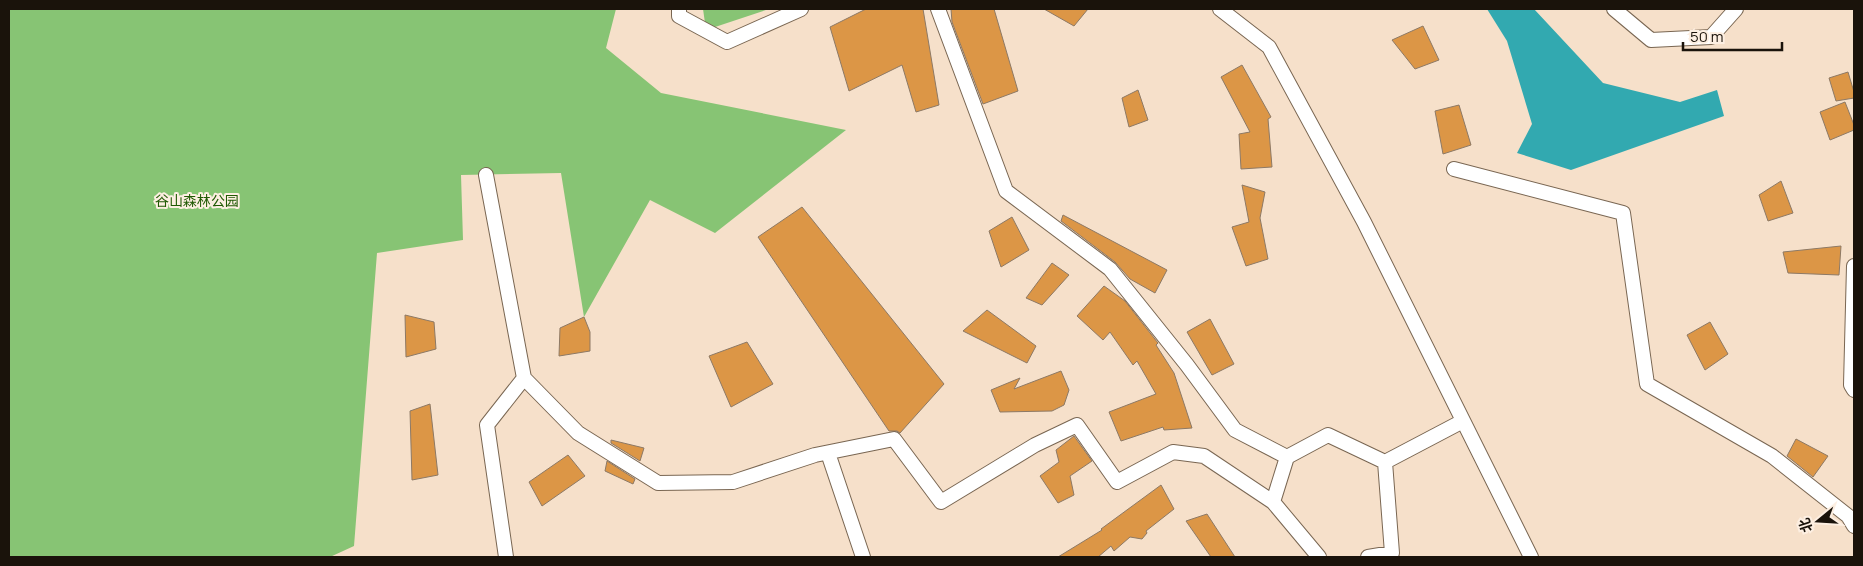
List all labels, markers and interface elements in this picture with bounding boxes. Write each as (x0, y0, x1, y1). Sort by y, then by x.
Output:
scale bar (1683, 20, 1782, 52)
text: 50 m (1690, 26, 1724, 47)
park label: 谷山森林公园 (155, 191, 239, 210)
north arrow (1793, 496, 1843, 546)
text: 北 (1794, 516, 1816, 535)

